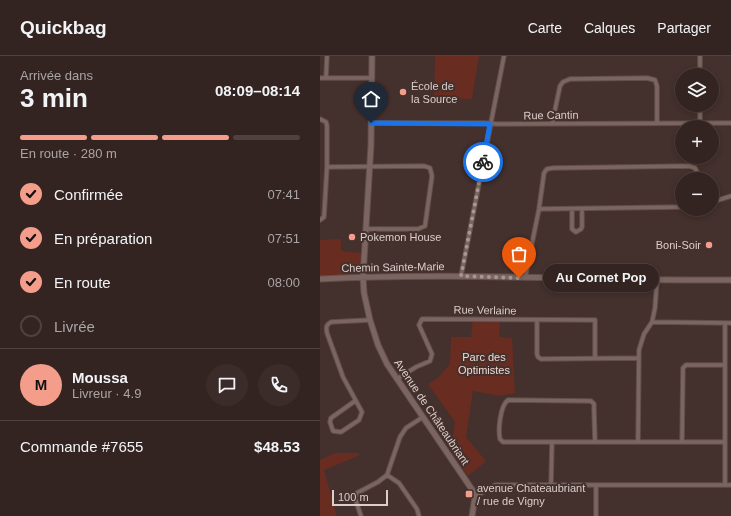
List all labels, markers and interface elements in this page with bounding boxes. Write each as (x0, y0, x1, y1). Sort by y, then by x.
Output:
text: Quickbag (20, 17, 107, 38)
text: Carte (528, 20, 562, 36)
text: Calques (584, 20, 635, 36)
text: Partager (657, 20, 711, 36)
text: Arrivée dans (20, 68, 93, 83)
map controls (675, 68, 719, 216)
button: layers (675, 68, 719, 112)
place label: École de la Source (411, 80, 457, 105)
text: 08:09–08:14 (215, 82, 300, 99)
pin (354, 82, 388, 123)
text: 3 min (20, 83, 88, 113)
marker: École de la Source (398, 87, 408, 97)
icon: home (360, 88, 382, 110)
street label: Rue Cantin (523, 109, 579, 121)
button: + (675, 120, 719, 164)
courier (463, 142, 503, 182)
text: En route · 280 m (20, 146, 117, 161)
icon: bike (472, 151, 494, 173)
button: − (675, 172, 719, 216)
icon: check (20, 183, 42, 205)
text: Confirmée (54, 186, 123, 203)
text: 07:41 (267, 187, 300, 202)
icon: check (20, 227, 42, 249)
text: En préparation (54, 230, 152, 247)
text: 07:51 (267, 231, 300, 246)
place label: Pokemon House (360, 231, 441, 243)
marker: Pokemon House (347, 232, 357, 242)
pin (502, 237, 536, 278)
place label: Boni-Soir (656, 239, 701, 251)
marker: Boni-Soir (704, 240, 714, 250)
icon: bag (508, 243, 530, 265)
street label: Chemin Sainte-Marie (341, 260, 445, 274)
callout: Au Cornet Pop (543, 264, 659, 292)
text: Au Cornet Pop (556, 270, 647, 285)
icon: check (20, 271, 42, 293)
text: En route (54, 274, 111, 291)
text: 08:00 (267, 275, 300, 290)
street label: Rue Verlaine (453, 303, 517, 317)
text: Livrée (54, 318, 95, 335)
park label: Parc des Optimistes (458, 351, 510, 376)
street label: Avenue de Châteaubriant (392, 357, 472, 467)
button: chat (206, 364, 248, 406)
button: phone (258, 364, 300, 406)
text: Moussa (72, 369, 128, 386)
text: M (35, 376, 47, 393)
text: Livreur · 4.9 (72, 386, 141, 401)
text: Commande #7655 (20, 438, 143, 455)
text: $48.53 (254, 438, 300, 455)
place label: avenue Chateaubriant / rue de Vigny (477, 482, 585, 507)
scale bar (332, 488, 388, 507)
marker: avenue Chateaubriant / rue de Vigny (464, 489, 474, 499)
text: 100 m (338, 491, 369, 503)

